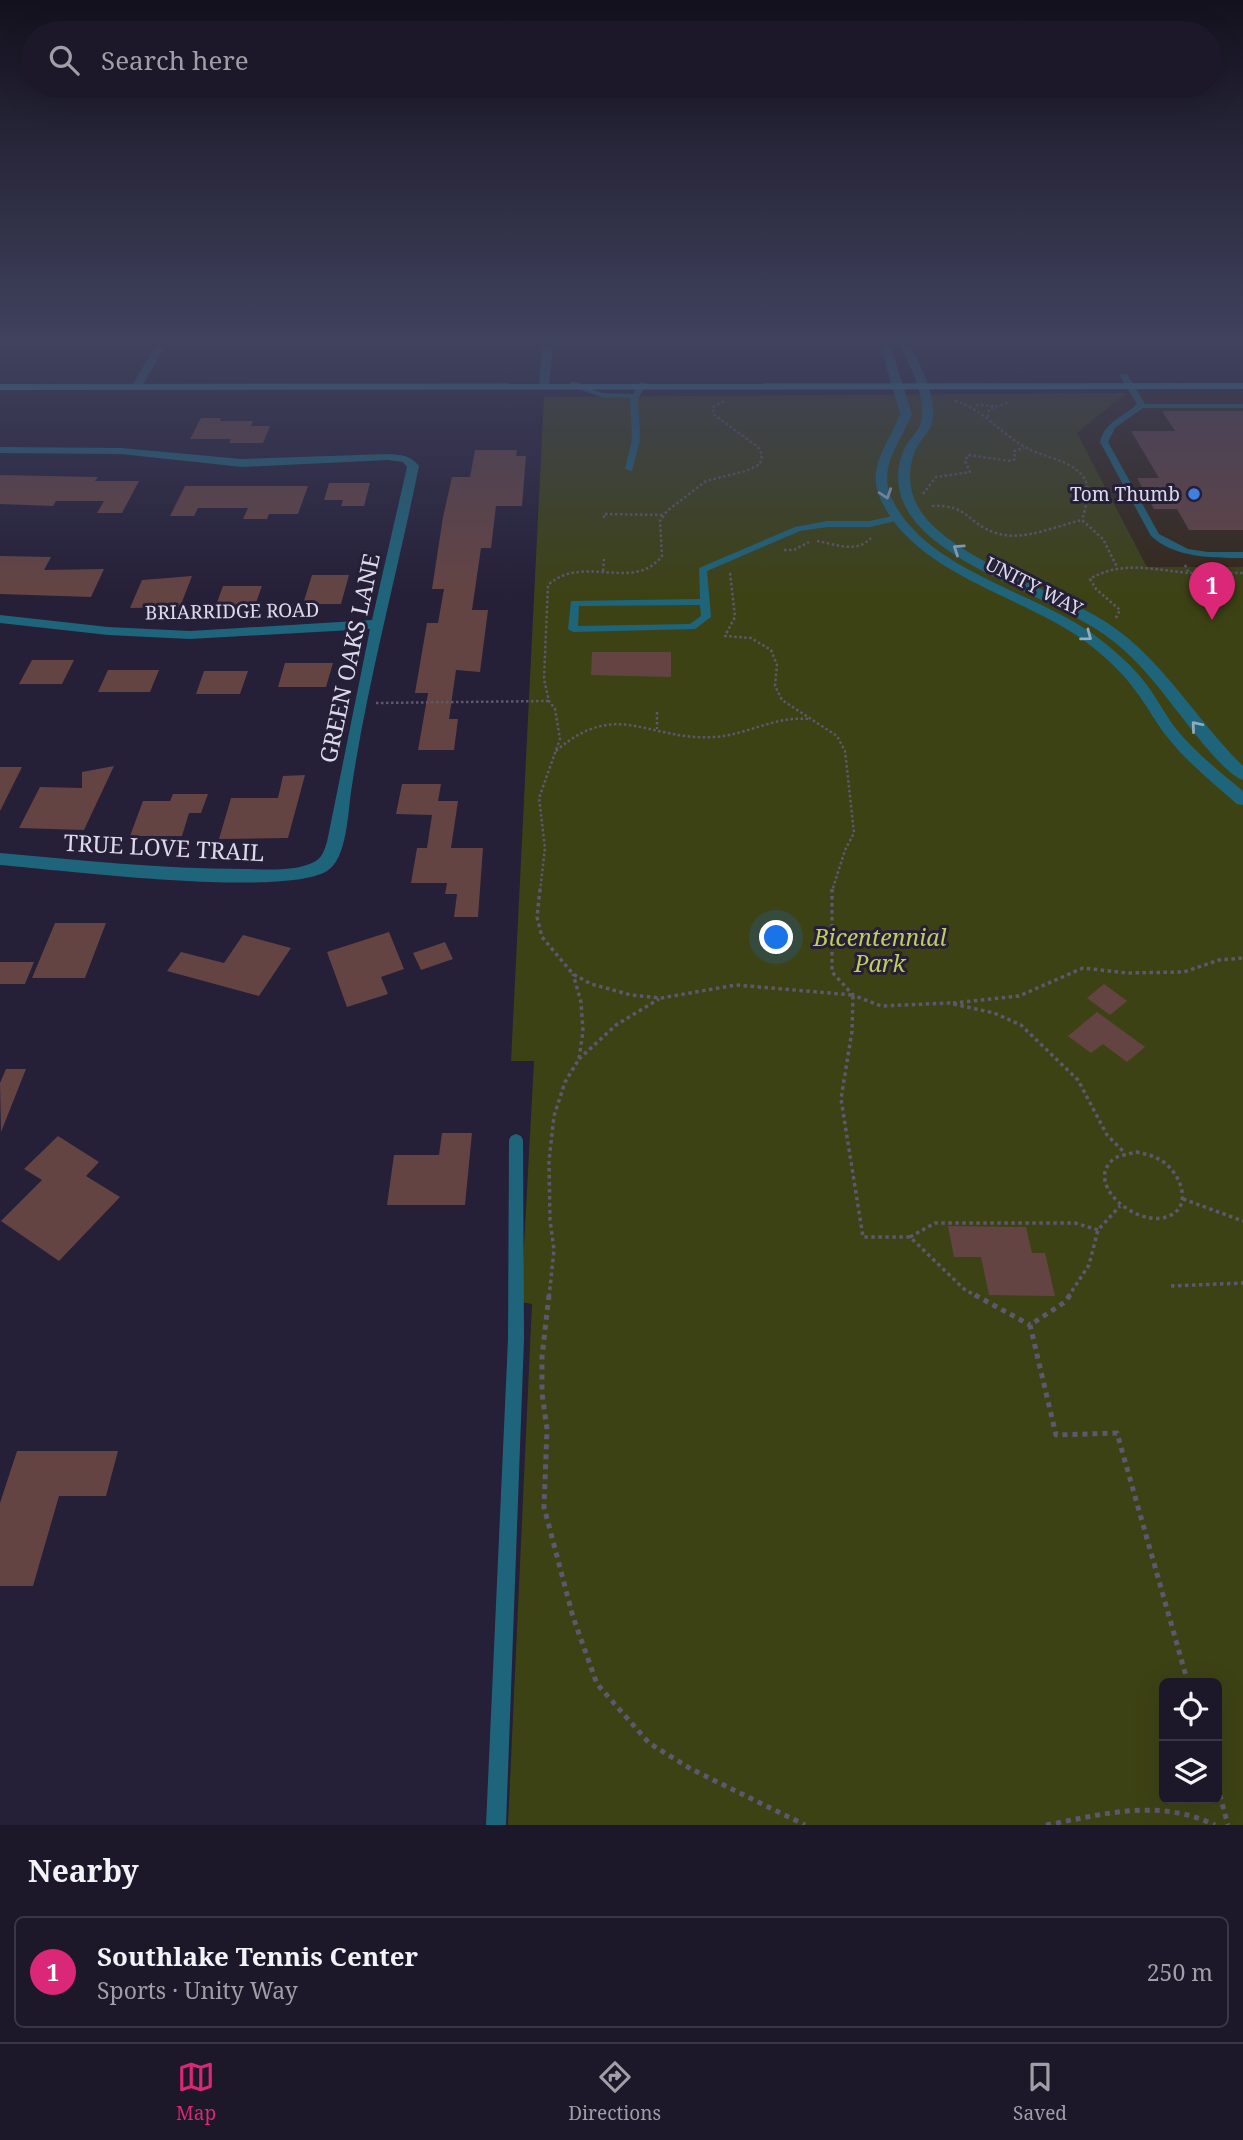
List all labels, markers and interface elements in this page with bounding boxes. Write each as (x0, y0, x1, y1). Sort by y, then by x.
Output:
search box (21, 21, 1222, 98)
icon: search (45, 41, 83, 79)
text: Search here (101, 42, 249, 78)
place label: Tom Thumb (1070, 481, 1180, 507)
marker: Tom Thumb (1186, 486, 1202, 502)
one-way arrow (878, 487, 892, 499)
one-way arrow (953, 545, 966, 558)
street label: GREEN OAKS LANE (311, 550, 387, 766)
street label: UNITY WAY (981, 550, 1087, 622)
pin: 1 (1189, 562, 1235, 620)
street label: BRIARRIDGE ROAD (145, 596, 319, 626)
one-way arrow (1079, 628, 1092, 641)
one-way arrow (1192, 721, 1204, 734)
street label: TRUE LOVE TRAIL (63, 826, 265, 868)
your location (759, 920, 793, 954)
park label: Bicentennial Park (812, 921, 947, 979)
map controls (1159, 1678, 1222, 1804)
button: locate (1159, 1678, 1222, 1741)
button: layers (1159, 1741, 1222, 1804)
text: Nearby (28, 1850, 139, 1891)
text: Southlake Tennis Center (97, 1938, 418, 1974)
text: 1 (47, 1956, 60, 1988)
text: 250 m (1147, 1956, 1213, 1988)
text: Sports · Unity Way (97, 1974, 298, 2006)
tab: Map (176, 2058, 216, 2126)
tab: Directions (568, 2058, 661, 2126)
tab: Saved (1013, 2058, 1067, 2126)

